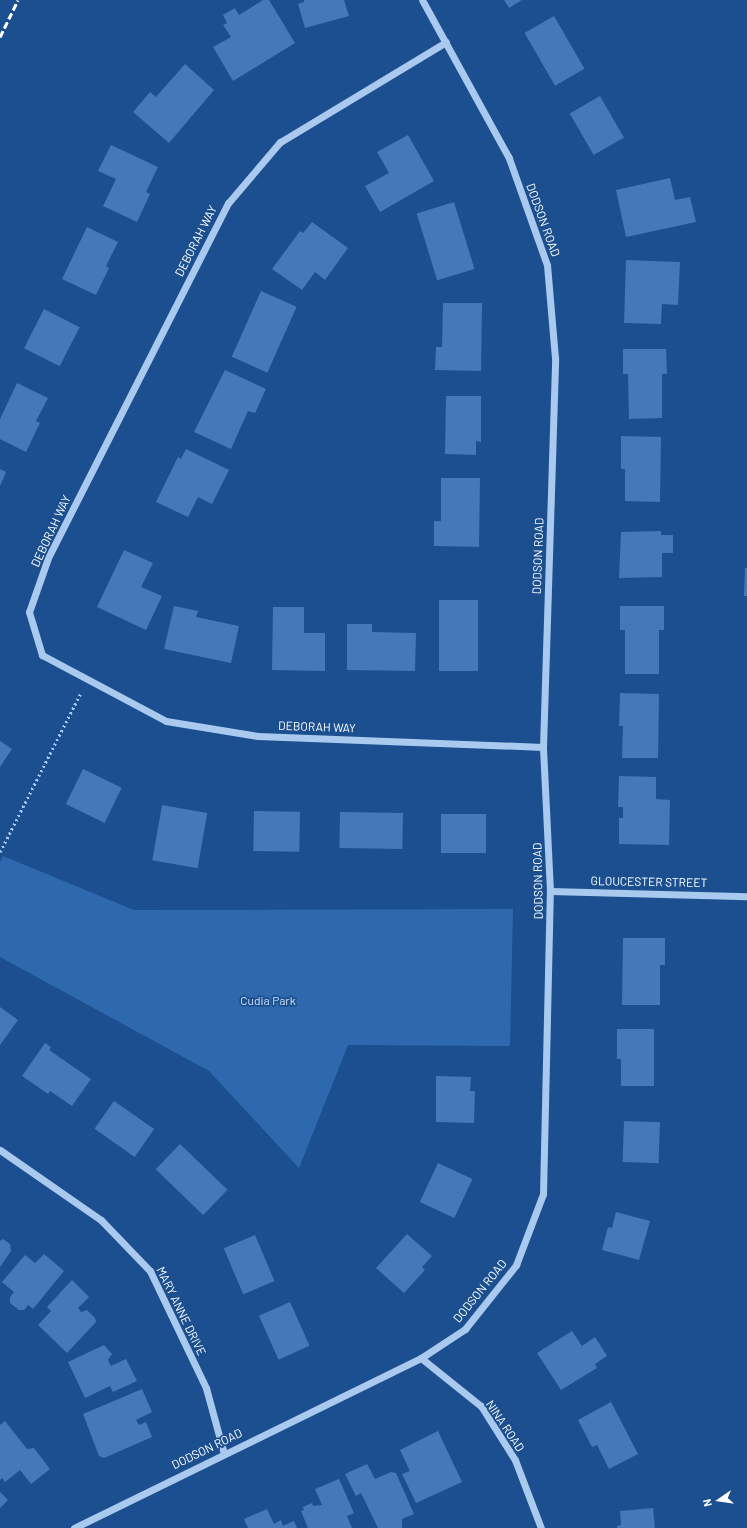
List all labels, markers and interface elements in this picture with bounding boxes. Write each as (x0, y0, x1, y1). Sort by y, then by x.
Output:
street label: DODSON ROAD (523, 181, 563, 259)
street label: DEBORAH WAY (172, 203, 220, 279)
street label: DEBORAH WAY (28, 493, 74, 569)
street label: DODSON ROAD (529, 517, 547, 595)
street label: DEBORAH WAY (278, 718, 356, 736)
street label: DODSON ROAD (530, 843, 546, 919)
street label: GLOUCESTER STREET (591, 874, 707, 890)
park label: Cudia Park (240, 994, 296, 1008)
street label: DODSON ROAD (450, 1257, 510, 1325)
street label: MARY ANNE DRIVE (153, 1264, 209, 1358)
street label: NINA ROAD (483, 1398, 527, 1454)
street label: DODSON ROAD (169, 1426, 245, 1472)
north arrow (699, 1480, 739, 1520)
text: N (700, 1498, 714, 1508)

